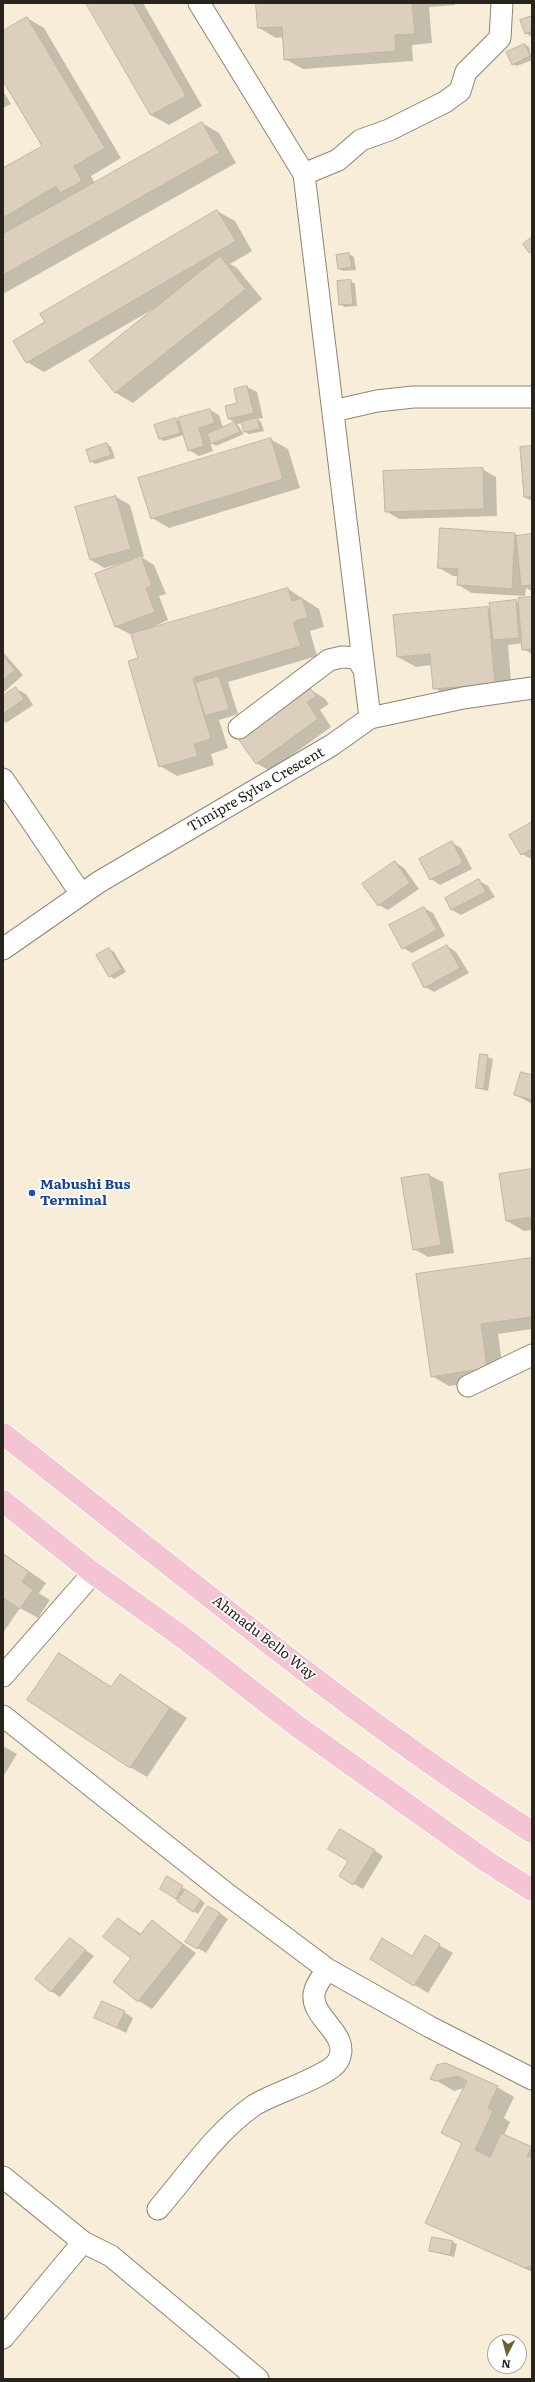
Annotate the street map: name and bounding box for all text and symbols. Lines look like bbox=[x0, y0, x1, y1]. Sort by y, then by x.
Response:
street label: Timipre Sylva Crescent bbox=[185, 744, 327, 836]
place label: Mabushi Bus Terminal bbox=[40, 1177, 130, 1210]
marker: Mabushi Bus Terminal bbox=[27, 1188, 37, 1198]
street label: Ahmadu Bello Way bbox=[209, 1592, 319, 1684]
north arrow bbox=[487, 2334, 527, 2374]
text: N bbox=[500, 2357, 511, 2373]

